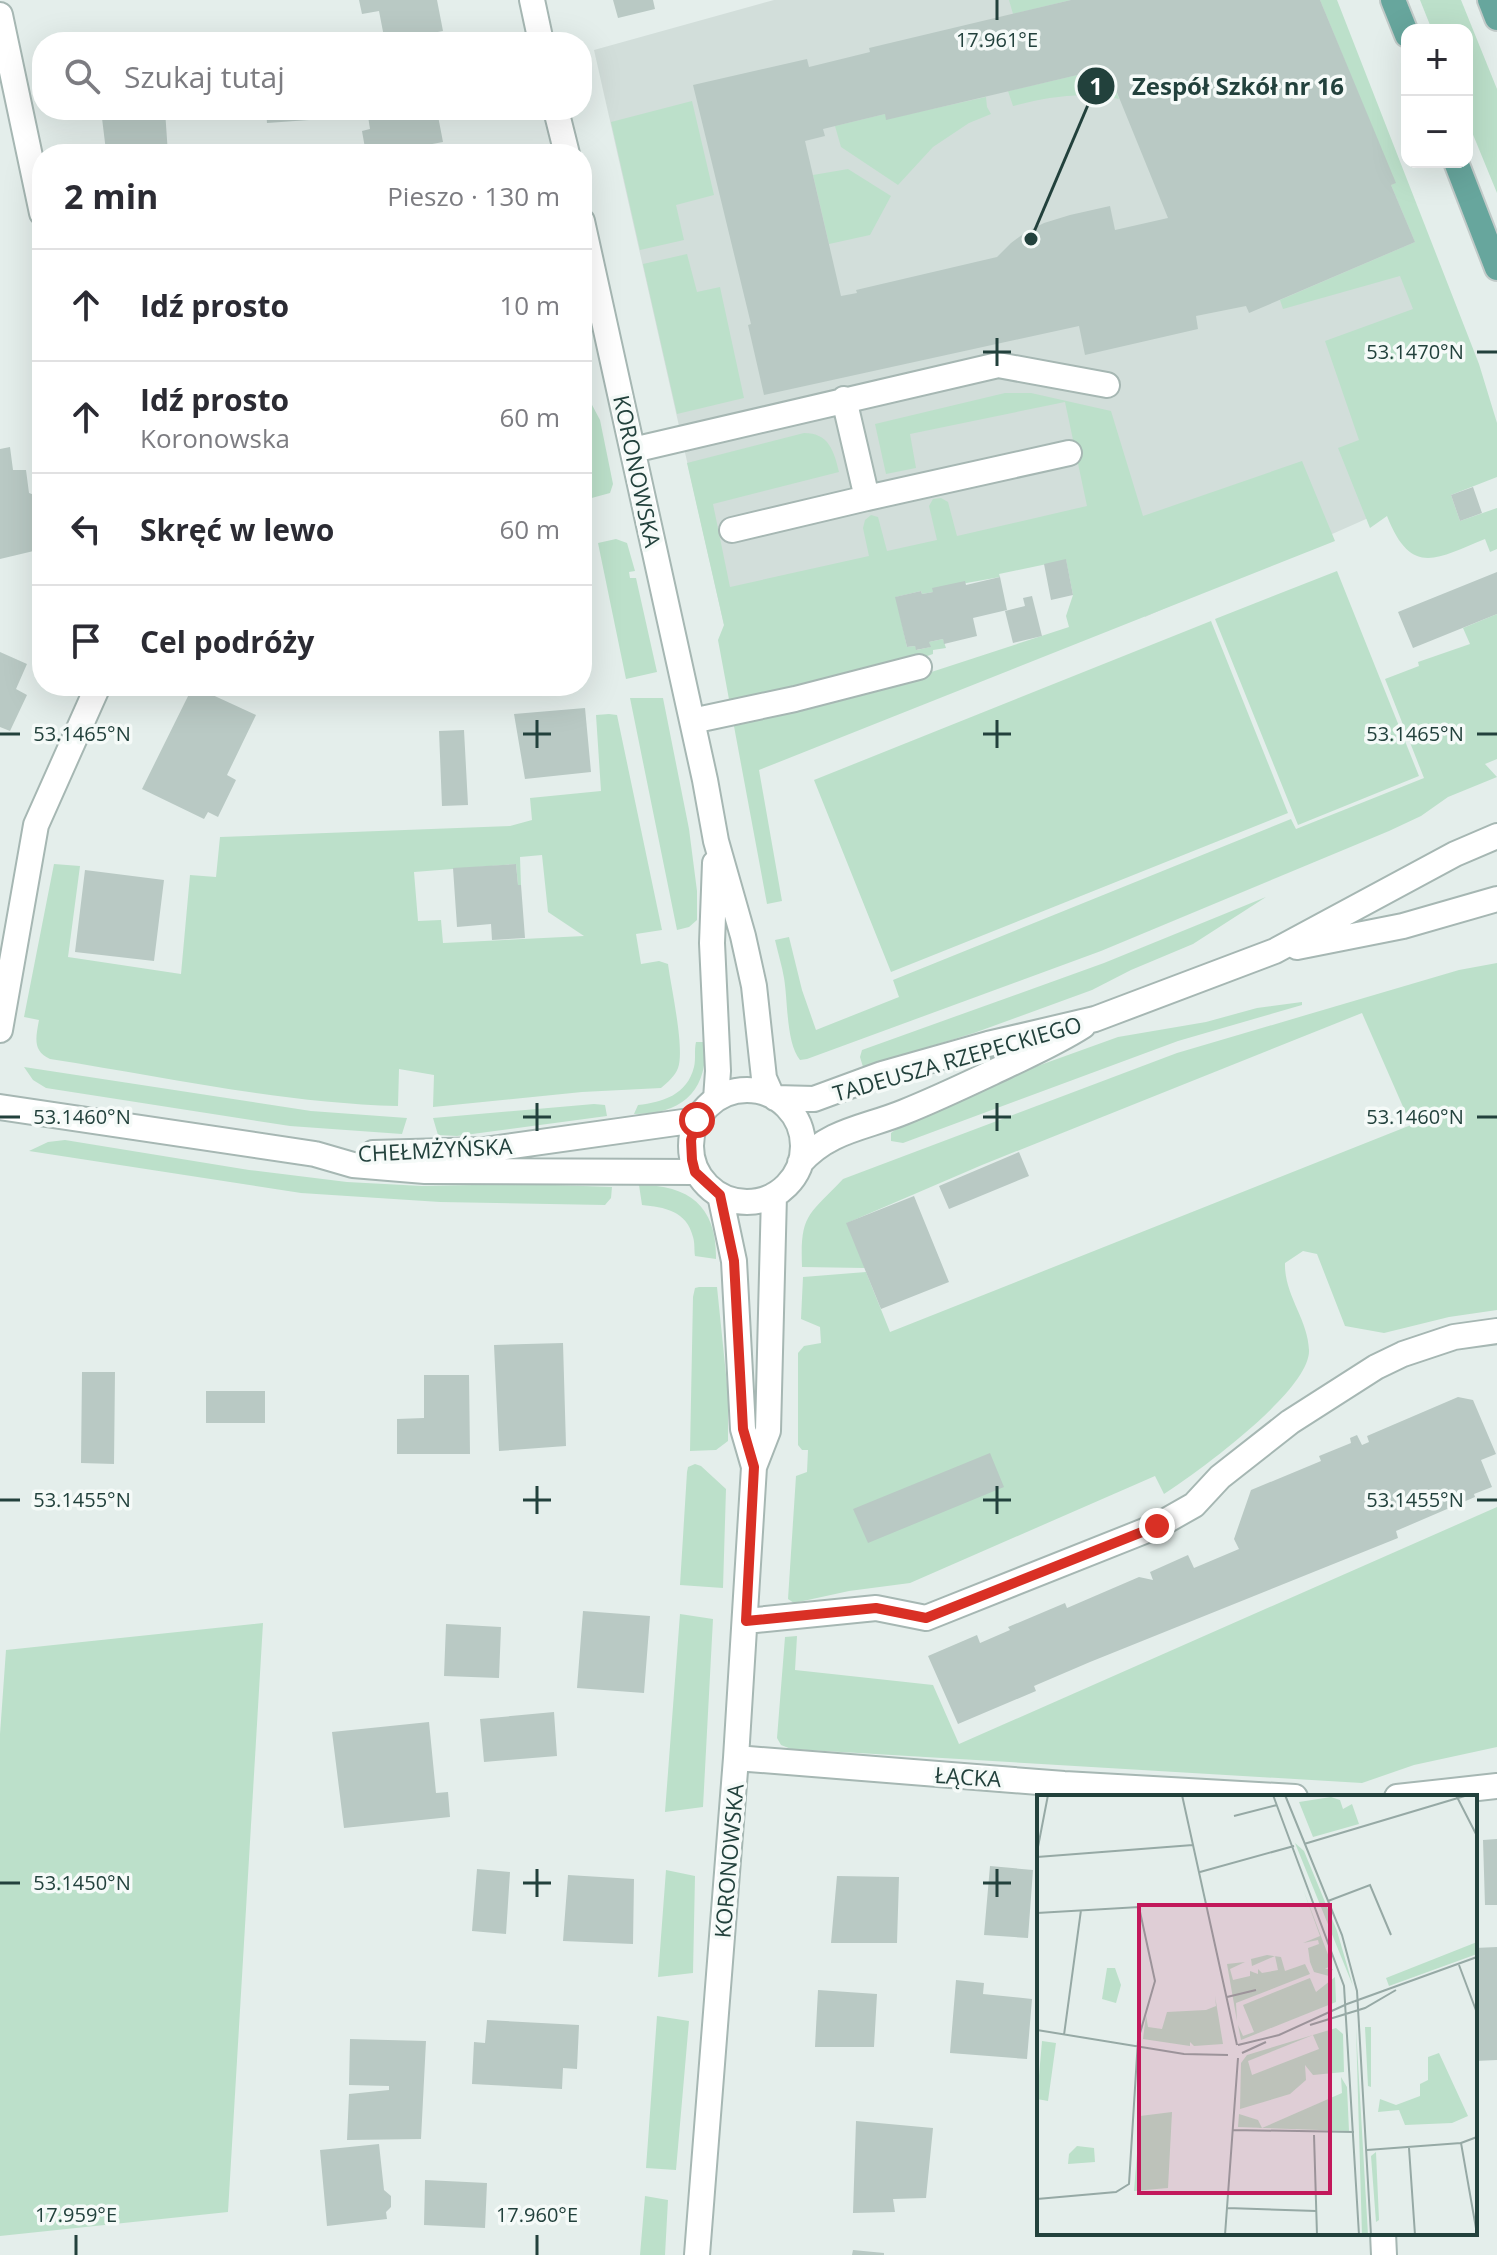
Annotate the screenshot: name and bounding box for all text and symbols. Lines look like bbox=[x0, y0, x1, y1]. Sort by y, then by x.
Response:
map controls bbox=[1401, 24, 1473, 168]
button: + bbox=[1401, 24, 1473, 96]
text: 17.961°E bbox=[956, 26, 1038, 53]
search box bbox=[32, 32, 592, 120]
icon: search bbox=[60, 54, 104, 98]
text: Szukaj tutaj bbox=[124, 56, 285, 97]
callout: Zespół Szkół nr 16 bbox=[1076, 62, 1360, 110]
text: 1 bbox=[1089, 69, 1103, 102]
text: Zespół Szkół nr 16 bbox=[1132, 69, 1344, 102]
button: − bbox=[1401, 96, 1473, 168]
text: 2 min bbox=[64, 173, 158, 219]
text: Pieszo · 130 m bbox=[387, 178, 560, 214]
icon: ahead bbox=[64, 283, 108, 327]
text: Idź prosto bbox=[140, 285, 289, 326]
text: 10 m bbox=[499, 287, 560, 323]
text: 53.1470°N bbox=[1366, 338, 1464, 365]
text: Idź prosto bbox=[140, 379, 289, 420]
street label: KORONOWSKA bbox=[607, 392, 669, 550]
icon: ahead bbox=[64, 395, 108, 439]
text: 60 m bbox=[499, 399, 560, 435]
text: Koronowska bbox=[140, 420, 290, 456]
icon: left bbox=[64, 507, 108, 551]
text: Skręć w lewo bbox=[140, 509, 334, 550]
text: 60 m bbox=[499, 511, 560, 547]
icon: arrive bbox=[64, 619, 108, 663]
text: Cel podróży bbox=[140, 621, 314, 662]
text: 53.1465°N bbox=[33, 720, 131, 747]
text: 53.1465°N bbox=[1366, 720, 1464, 747]
street label: TADEUSZA RZEPECKIEGO bbox=[829, 1008, 1085, 1108]
route start bbox=[679, 1102, 715, 1138]
text: 53.1460°N bbox=[33, 1103, 131, 1130]
text: 53.1460°N bbox=[1366, 1103, 1464, 1130]
street label: CHEŁMŻYŃSKA bbox=[357, 1130, 513, 1168]
text: 53.1455°N bbox=[33, 1486, 131, 1513]
text: 53.1455°N bbox=[1366, 1486, 1464, 1513]
route end bbox=[1139, 1508, 1175, 1544]
street label: ŁĄCKA bbox=[934, 1759, 1002, 1793]
street label: KORONOWSKA bbox=[706, 1783, 750, 1939]
inset map bbox=[1037, 1795, 1477, 2235]
text: 53.1450°N bbox=[33, 1869, 131, 1896]
text: 17.959°E bbox=[35, 2201, 117, 2228]
text: 17.960°E bbox=[496, 2201, 578, 2228]

